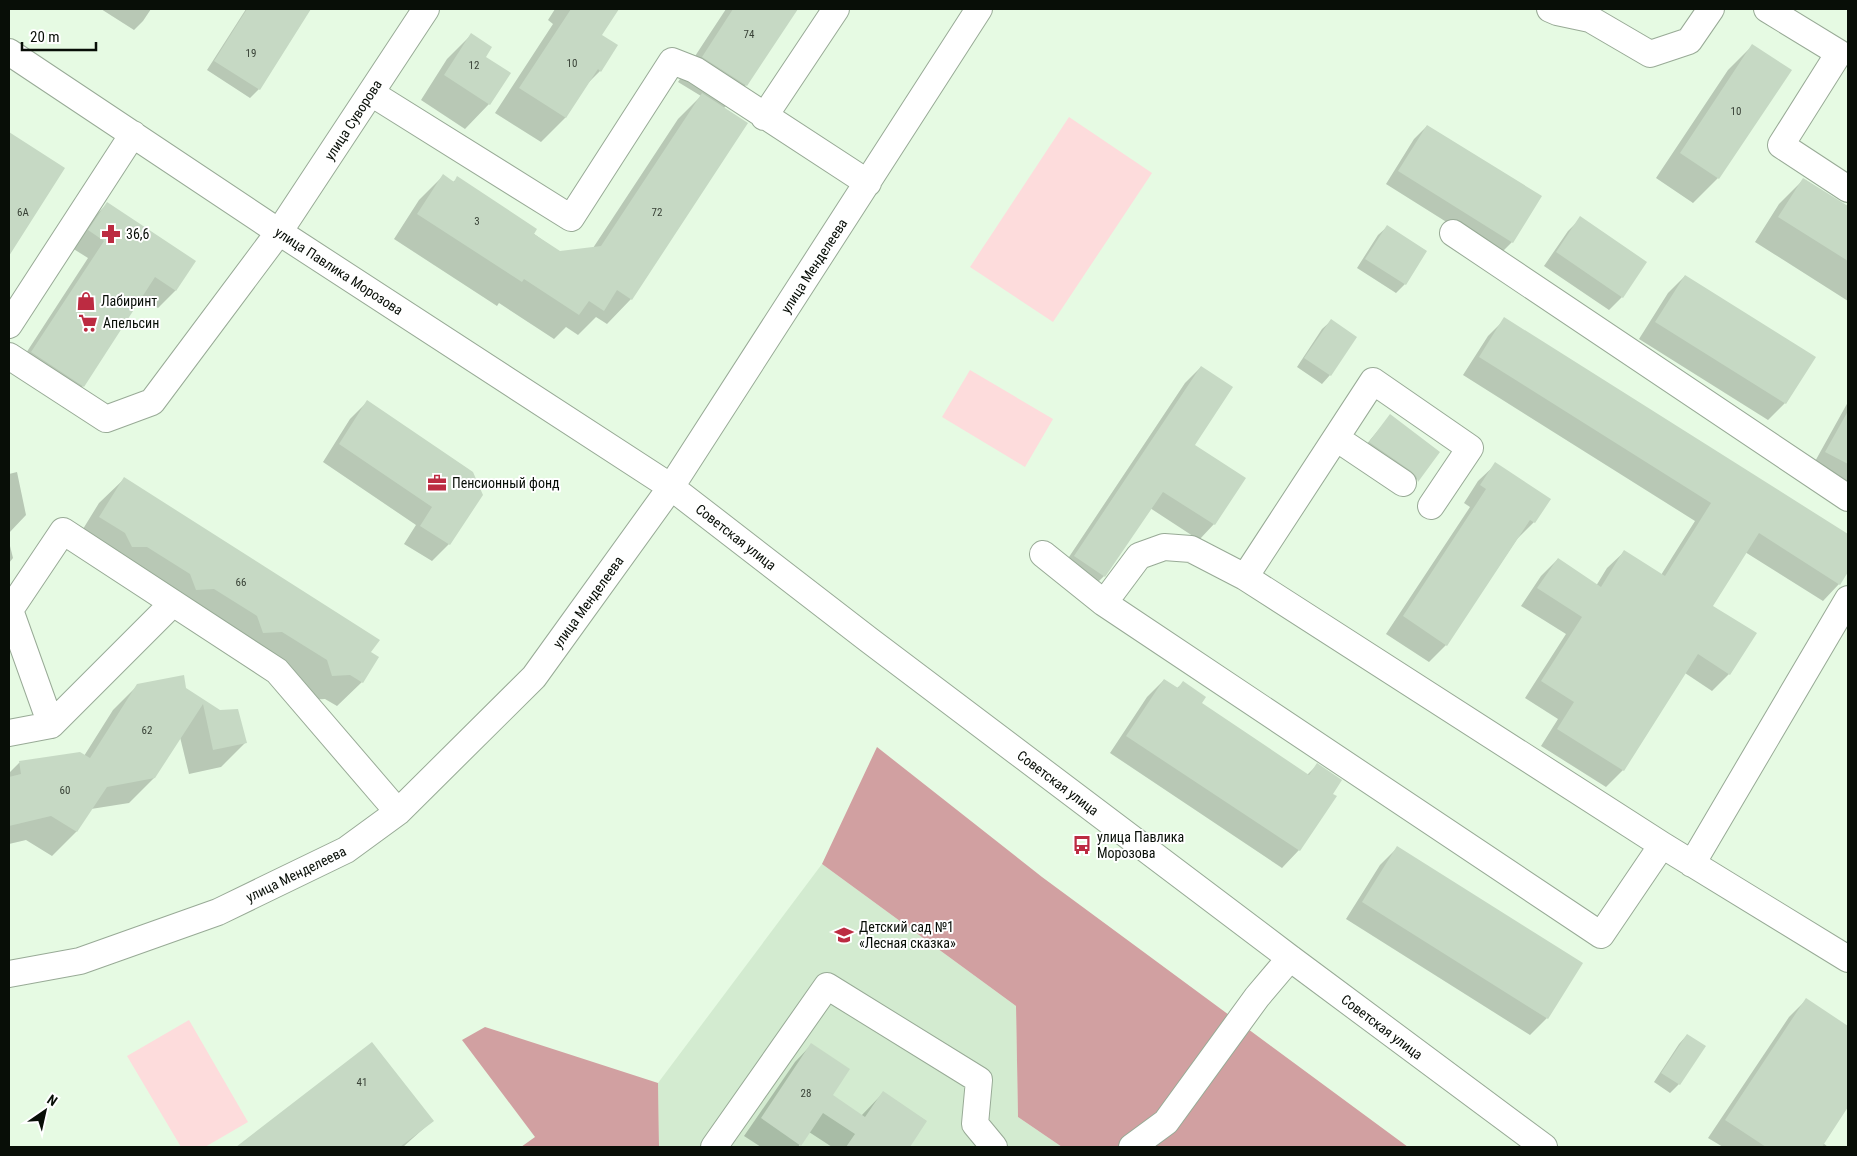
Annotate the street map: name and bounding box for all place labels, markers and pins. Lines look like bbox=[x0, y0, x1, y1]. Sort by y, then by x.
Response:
pharmacy icon: 36,6 bbox=[100, 223, 122, 245]
place label: 36,6 bbox=[126, 226, 150, 242]
shop icon: Лабиринт bbox=[75, 290, 97, 312]
place label: Лабиринт bbox=[101, 293, 157, 309]
supermarket icon: Апельсин bbox=[77, 312, 99, 334]
place label: Апельсин bbox=[103, 315, 159, 331]
office icon: Пенсионный фонд bbox=[426, 472, 448, 494]
place label: Пенсионный фонд bbox=[452, 475, 560, 491]
place label: улица Павлика Морозова bbox=[1097, 829, 1184, 861]
bus stop icon: улица Павлика Морозова bbox=[1071, 834, 1093, 856]
place label: Детский сад №1 «Лесная сказка» bbox=[859, 919, 956, 951]
school or university icon: Детский сад №1 «Лесная сказка» bbox=[833, 924, 855, 946]

